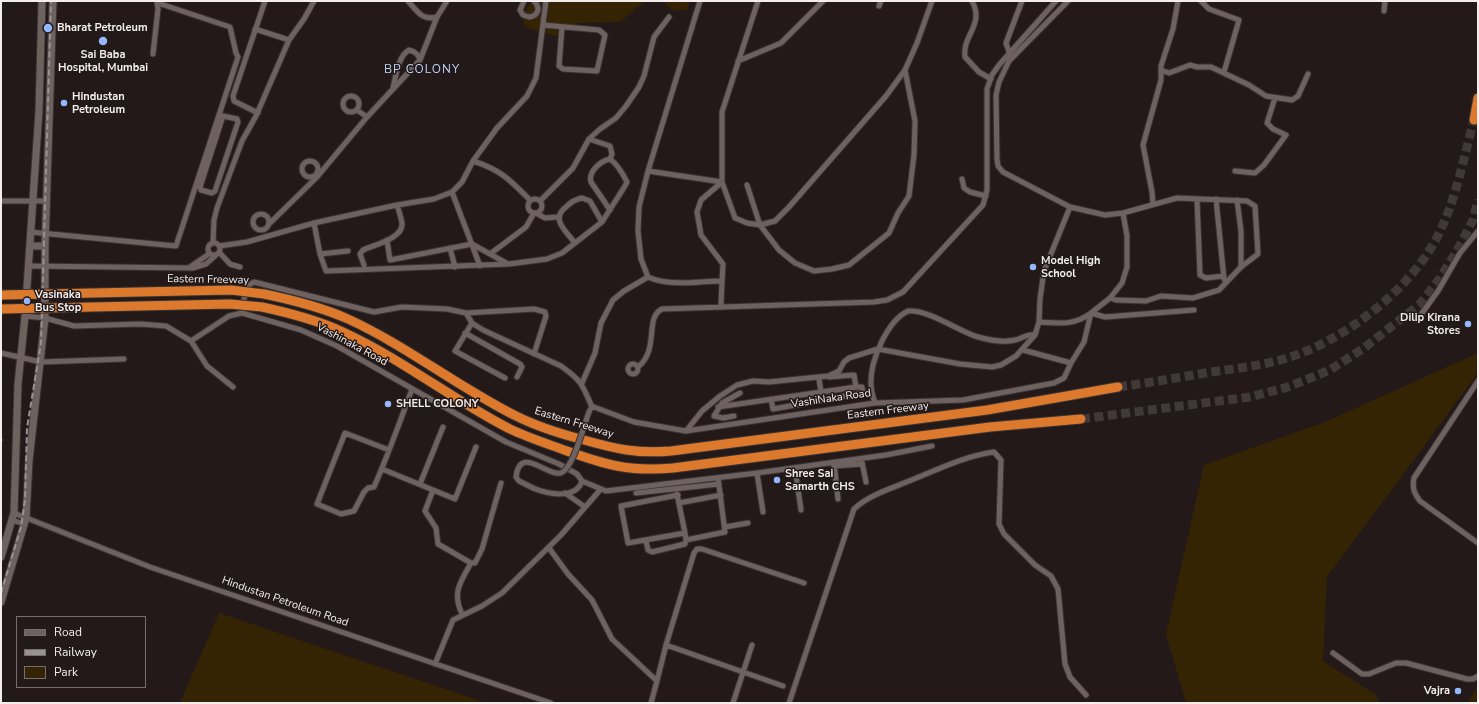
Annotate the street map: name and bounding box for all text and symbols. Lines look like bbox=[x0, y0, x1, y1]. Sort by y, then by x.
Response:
place label: Bharat Petroleum bbox=[57, 21, 148, 35]
marker: Bharat Petroleum bbox=[42, 22, 54, 34]
marker: Sai Baba Hospital, Mumbai bbox=[97, 35, 109, 47]
place label: Sai Baba Hospital, Mumbai bbox=[58, 48, 148, 74]
district label: BP COLONY bbox=[384, 63, 460, 77]
place label: Hindustan Petroleum bbox=[72, 90, 125, 116]
marker: Hindustan Petroleum bbox=[59, 98, 69, 108]
place label: Model High School bbox=[1041, 254, 1100, 280]
marker: Model High School bbox=[1028, 262, 1038, 272]
street label: Eastern Freeway bbox=[167, 273, 249, 287]
place label: Vasinaka Bus Stop bbox=[35, 288, 81, 314]
marker: Vasinaka Bus Stop bbox=[22, 296, 32, 306]
place label: Dilip Kirana Stores bbox=[1400, 311, 1460, 337]
marker: Dilip Kirana Stores bbox=[1463, 319, 1473, 329]
street label: Vashinaka Road bbox=[314, 321, 390, 369]
street label: VashiNaka Road bbox=[790, 387, 872, 411]
place label: SHELL COLONY bbox=[396, 397, 479, 411]
marker: SHELL COLONY bbox=[383, 399, 393, 409]
street label: Eastern Freeway bbox=[846, 399, 930, 423]
street label: Eastern Freeway bbox=[533, 405, 615, 441]
place label: Shree Sai Samarth CHS bbox=[785, 467, 855, 493]
marker: Shree Sai Samarth CHS bbox=[772, 475, 782, 485]
street label: Hindustan Petroleum Road bbox=[220, 574, 350, 630]
legend bbox=[16, 616, 146, 688]
text: Road bbox=[54, 624, 82, 640]
text: Railway bbox=[54, 644, 97, 660]
text: Park bbox=[54, 664, 78, 680]
place label: Vajra bbox=[1424, 684, 1450, 698]
marker: Vajra bbox=[1453, 686, 1463, 696]

